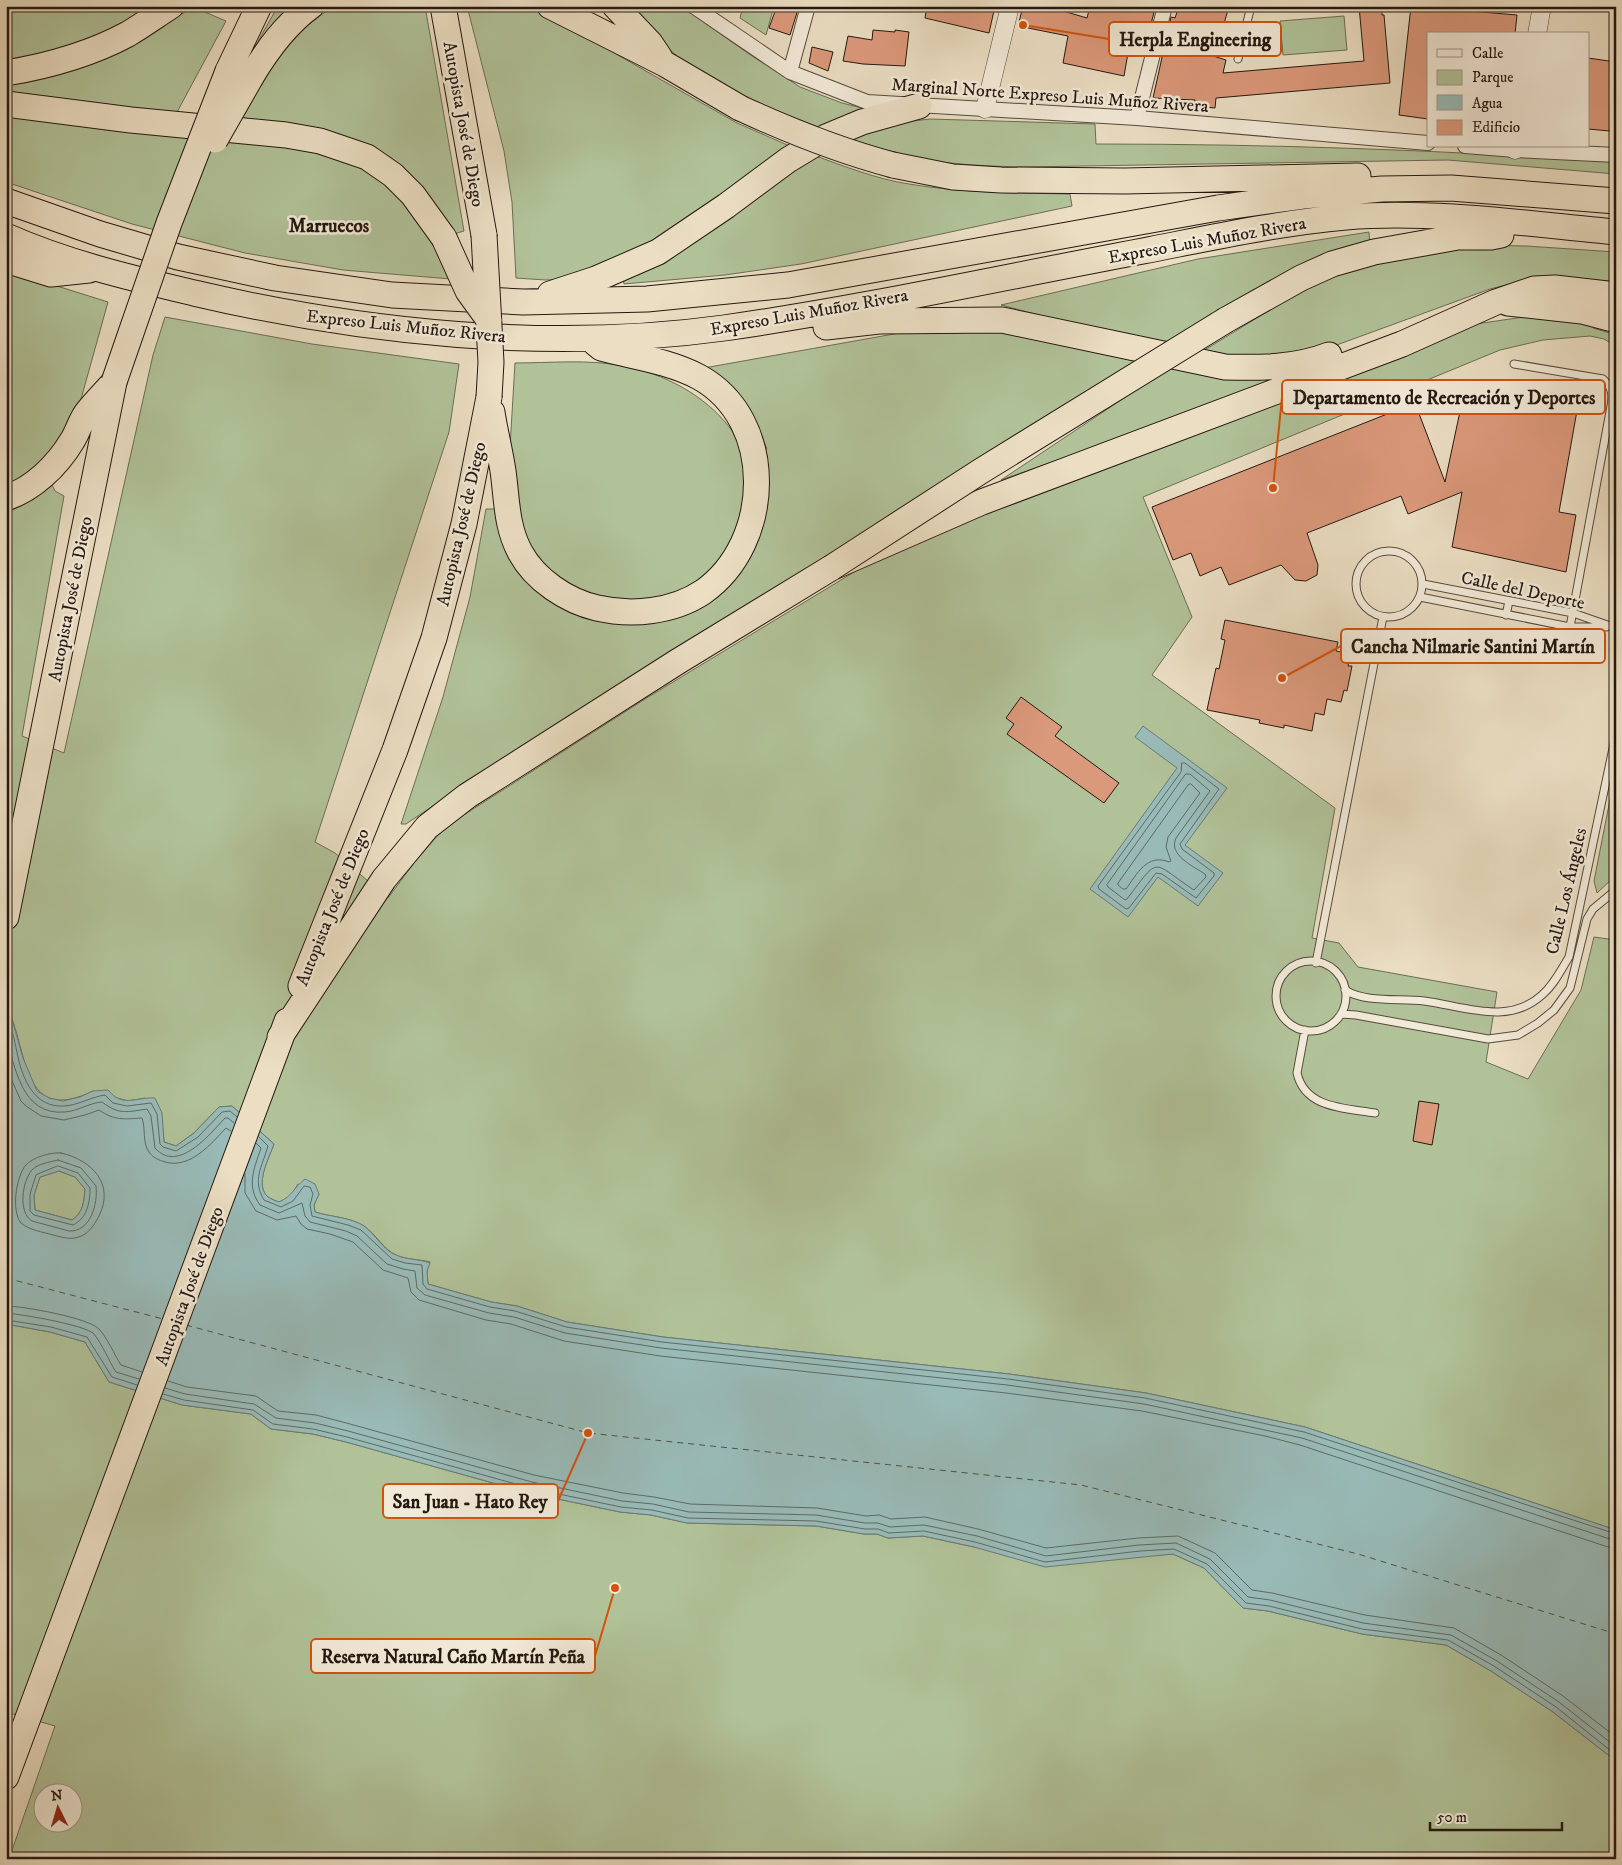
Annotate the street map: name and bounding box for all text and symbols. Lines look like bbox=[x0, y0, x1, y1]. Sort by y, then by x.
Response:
callout: Herpla Engineering bbox=[1109, 22, 1281, 56]
text: Herpla Engineering bbox=[1119, 29, 1272, 52]
legend bbox=[1427, 32, 1590, 148]
street label: Autopista José de Diego bbox=[438, 40, 488, 209]
text: Calle bbox=[1472, 44, 1504, 63]
text: Parque bbox=[1472, 68, 1513, 87]
street label: Marginal Norte Expreso Luis Muñoz Rivera bbox=[891, 74, 1210, 118]
text: Agua bbox=[1472, 94, 1503, 113]
text: Edificio bbox=[1472, 118, 1520, 137]
street label: Expreso Luis Muñoz Rivera bbox=[1107, 213, 1308, 269]
district label: Marruecos bbox=[289, 215, 370, 238]
street label: Expreso Luis Muñoz Rivera bbox=[709, 285, 910, 341]
street label: Expreso Luis Muñoz Rivera bbox=[305, 306, 507, 348]
callout: Departamento de Recreación y Deportes bbox=[1282, 380, 1605, 414]
text: Departamento de Recreación y Deportes bbox=[1293, 387, 1596, 410]
street label: Autopista José de Diego bbox=[432, 440, 492, 608]
street label: Autopista José de Diego bbox=[44, 514, 98, 684]
street label: Calle del Deporte bbox=[1459, 567, 1587, 615]
callout: Cancha Nilmarie Santini Martín bbox=[1341, 629, 1605, 663]
text: Cancha Nilmarie Santini Martín bbox=[1351, 636, 1596, 659]
street label: Autopista José de Diego bbox=[291, 825, 375, 989]
street label: Calle Los Ángeles bbox=[1541, 826, 1592, 957]
street label: Autopista José de Diego bbox=[151, 1203, 229, 1369]
callout: San Juan - Hato Rey bbox=[383, 1484, 558, 1518]
text: San Juan - Hato Rey bbox=[392, 1491, 549, 1514]
callout: Reserva Natural Caño Martín Peña bbox=[311, 1639, 595, 1673]
text: Reserva Natural Caño Martín Peña bbox=[321, 1646, 586, 1669]
north arrow bbox=[32, 1782, 82, 1832]
text: N bbox=[50, 1787, 64, 1806]
scale bar bbox=[1430, 1800, 1562, 1832]
text: 50 m bbox=[1437, 1808, 1467, 1827]

